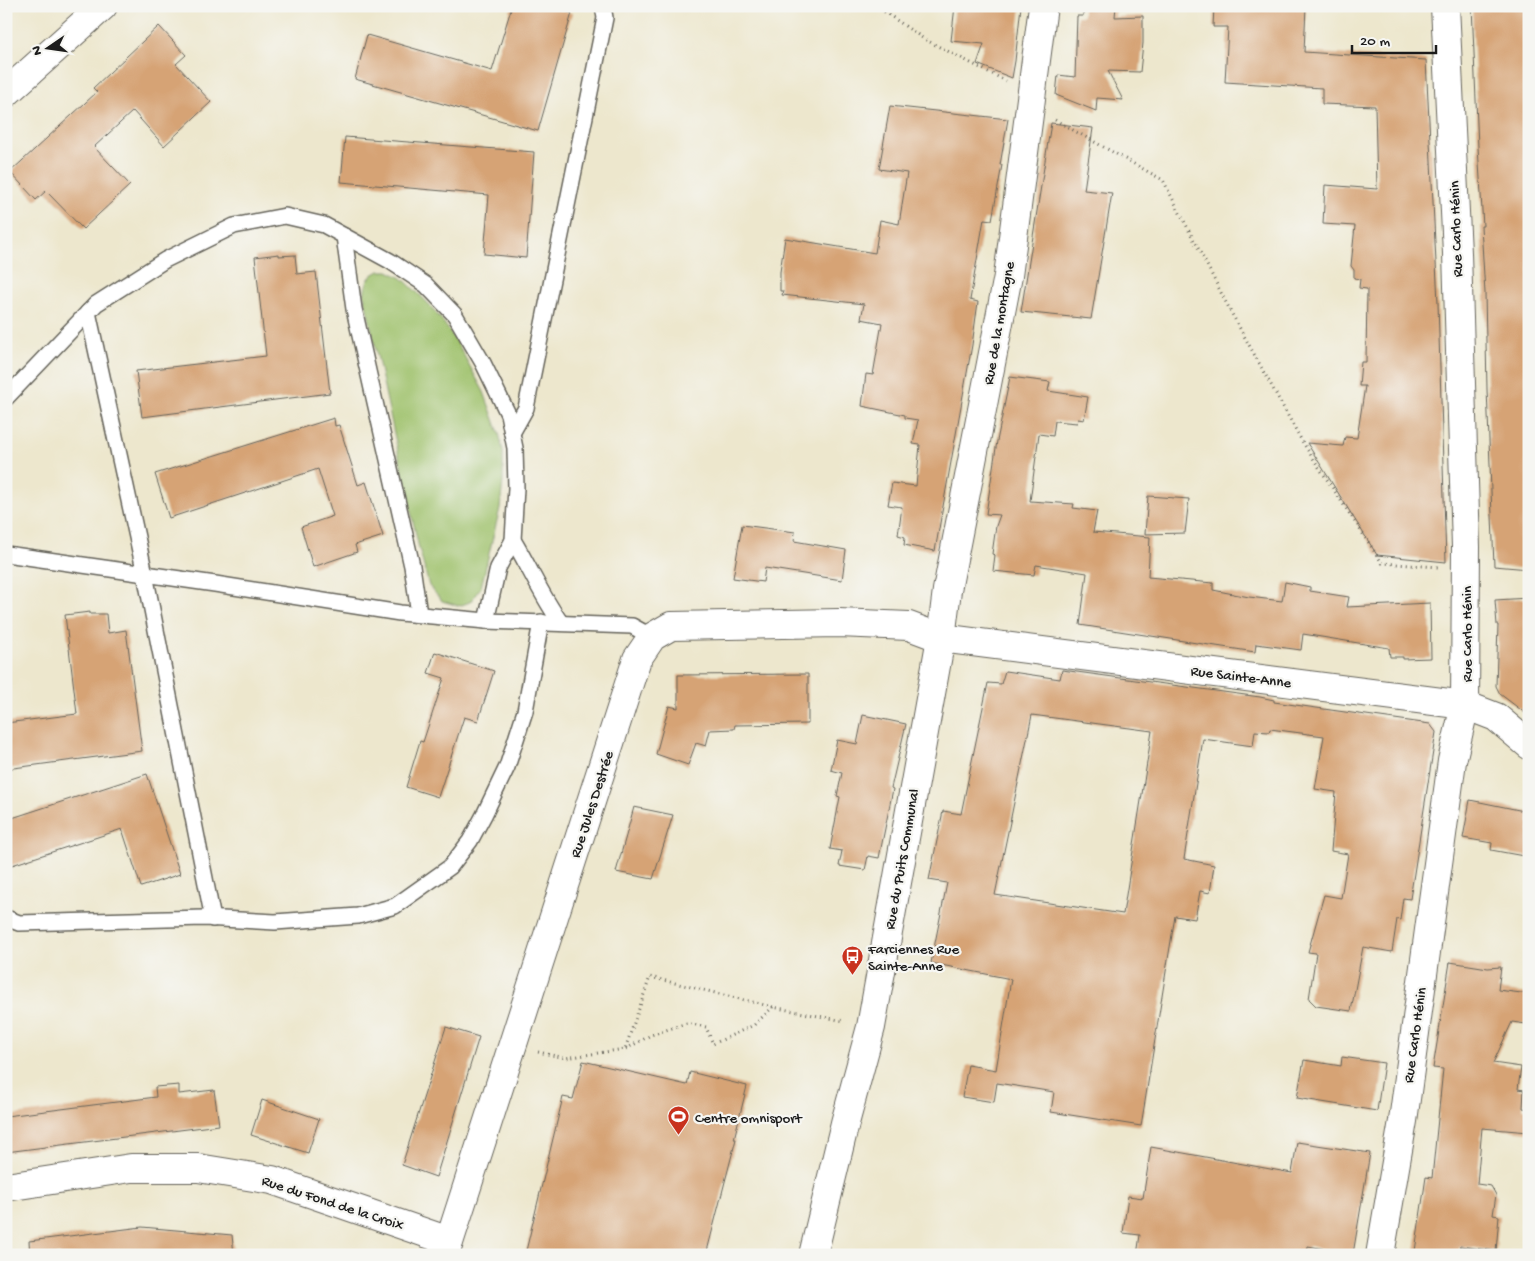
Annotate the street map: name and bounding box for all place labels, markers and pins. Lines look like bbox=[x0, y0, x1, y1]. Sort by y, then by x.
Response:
place label: Farciennes Rue Sainte-Anne bbox=[867, 941, 959, 976]
bus stop icon: Farciennes Rue Sainte-Anne bbox=[840, 945, 864, 976]
sports icon: Centre omnisport bbox=[667, 1105, 691, 1136]
place label: Centre omnisport bbox=[695, 1110, 804, 1128]

